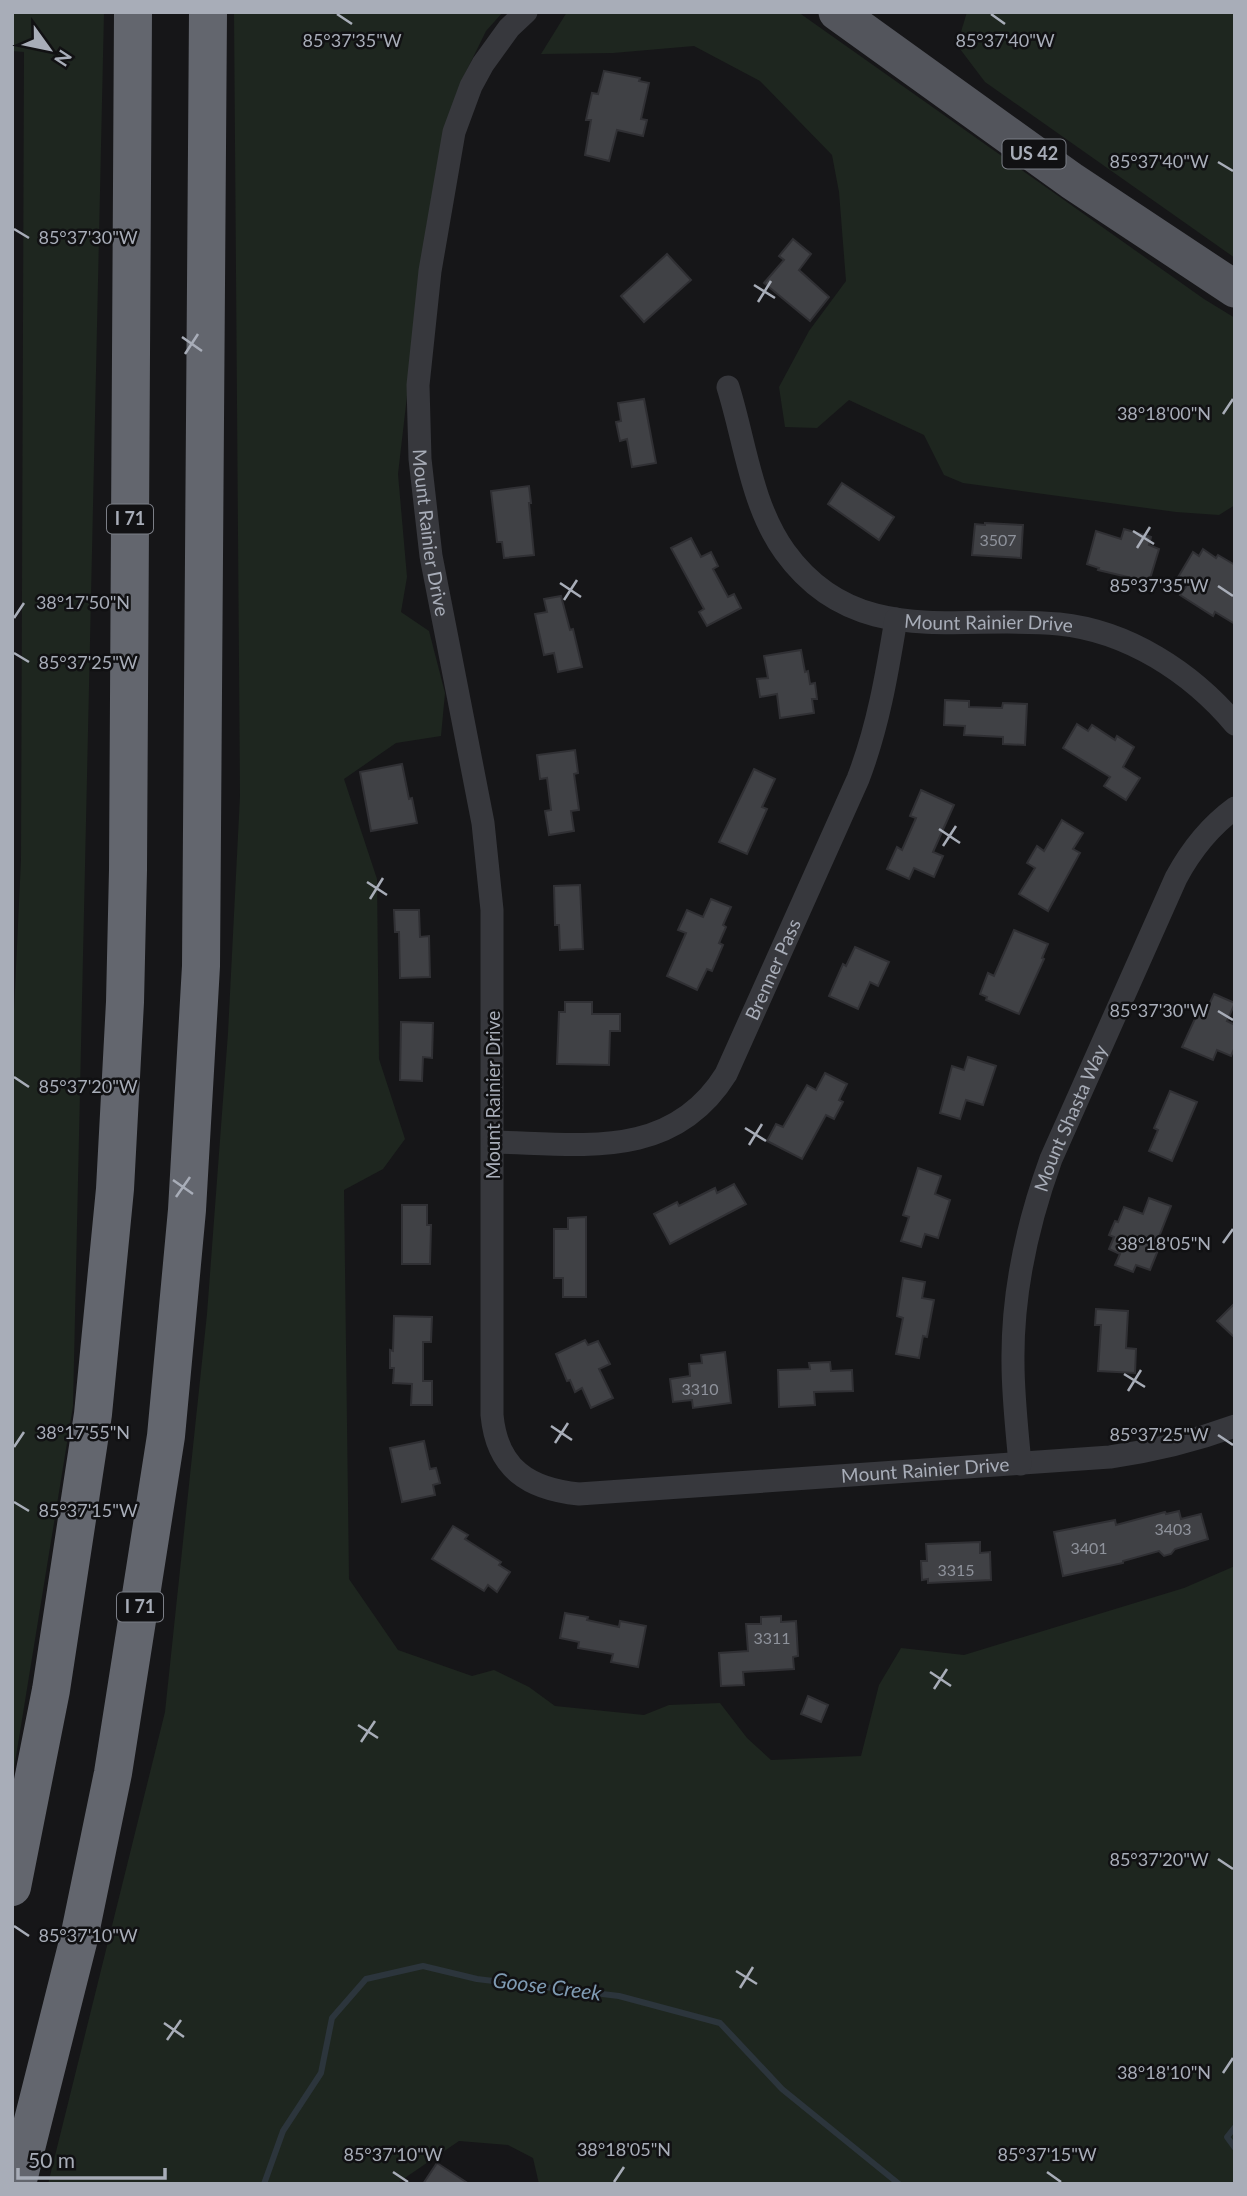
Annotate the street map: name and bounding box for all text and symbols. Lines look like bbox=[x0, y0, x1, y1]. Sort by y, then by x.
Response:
north arrow bbox=[14, 14, 84, 84]
text: 85°37'35"W bbox=[302, 29, 402, 51]
text: 85°37'40"W bbox=[955, 29, 1055, 51]
text: N bbox=[50, 46, 77, 71]
road number: US 42 bbox=[1002, 140, 1066, 168]
text: 85°37'40"W bbox=[1109, 150, 1209, 172]
text: 85°37'30"W bbox=[38, 226, 138, 248]
text: 38°18'00"N bbox=[1117, 402, 1211, 424]
street label: Mount Rainier Drive bbox=[409, 449, 454, 618]
road number: I 71 bbox=[107, 504, 153, 534]
house number: 3507 bbox=[979, 530, 1017, 549]
text: 85°37'35"W bbox=[1109, 574, 1209, 596]
text: 38°17'50"N bbox=[36, 591, 130, 613]
street label: Mount Rainier Drive bbox=[904, 609, 1075, 637]
text: 85°37'25"W bbox=[38, 651, 138, 673]
street label: Brenner Pass bbox=[740, 915, 805, 1023]
text: 85°37'30"W bbox=[1109, 999, 1209, 1021]
street label: Mount Rainier Drive bbox=[481, 1011, 504, 1179]
street label: Mount Shasta Way bbox=[1029, 1041, 1112, 1194]
text: 85°37'20"W bbox=[38, 1075, 138, 1097]
text: 38°18'05"N bbox=[1117, 1232, 1211, 1254]
house number: 3310 bbox=[681, 1379, 719, 1398]
text: 38°17'55"N bbox=[36, 1421, 130, 1443]
text: 85°37'25"W bbox=[1109, 1423, 1209, 1445]
street label: Mount Rainier Drive bbox=[840, 1452, 1010, 1487]
text: 85°37'15"W bbox=[38, 1499, 138, 1521]
house number: 3403 bbox=[1154, 1519, 1192, 1538]
house number: 3401 bbox=[1070, 1538, 1108, 1557]
house number: 3315 bbox=[937, 1560, 975, 1579]
road number: I 71 bbox=[117, 1592, 163, 1622]
house number: 3311 bbox=[753, 1628, 791, 1647]
text: 85°37'20"W bbox=[1109, 1848, 1209, 1870]
text: 85°37'10"W bbox=[38, 1924, 138, 1946]
water label: Goose Creek bbox=[492, 1966, 604, 2005]
text: 38°18'10"N bbox=[1117, 2061, 1211, 2083]
scale bar bbox=[18, 2136, 164, 2180]
text: 38°18'05"N bbox=[577, 2138, 671, 2160]
text: 85°37'10"W bbox=[343, 2143, 443, 2165]
text: 85°37'15"W bbox=[997, 2143, 1097, 2165]
text: 50 m bbox=[28, 2147, 75, 2172]

